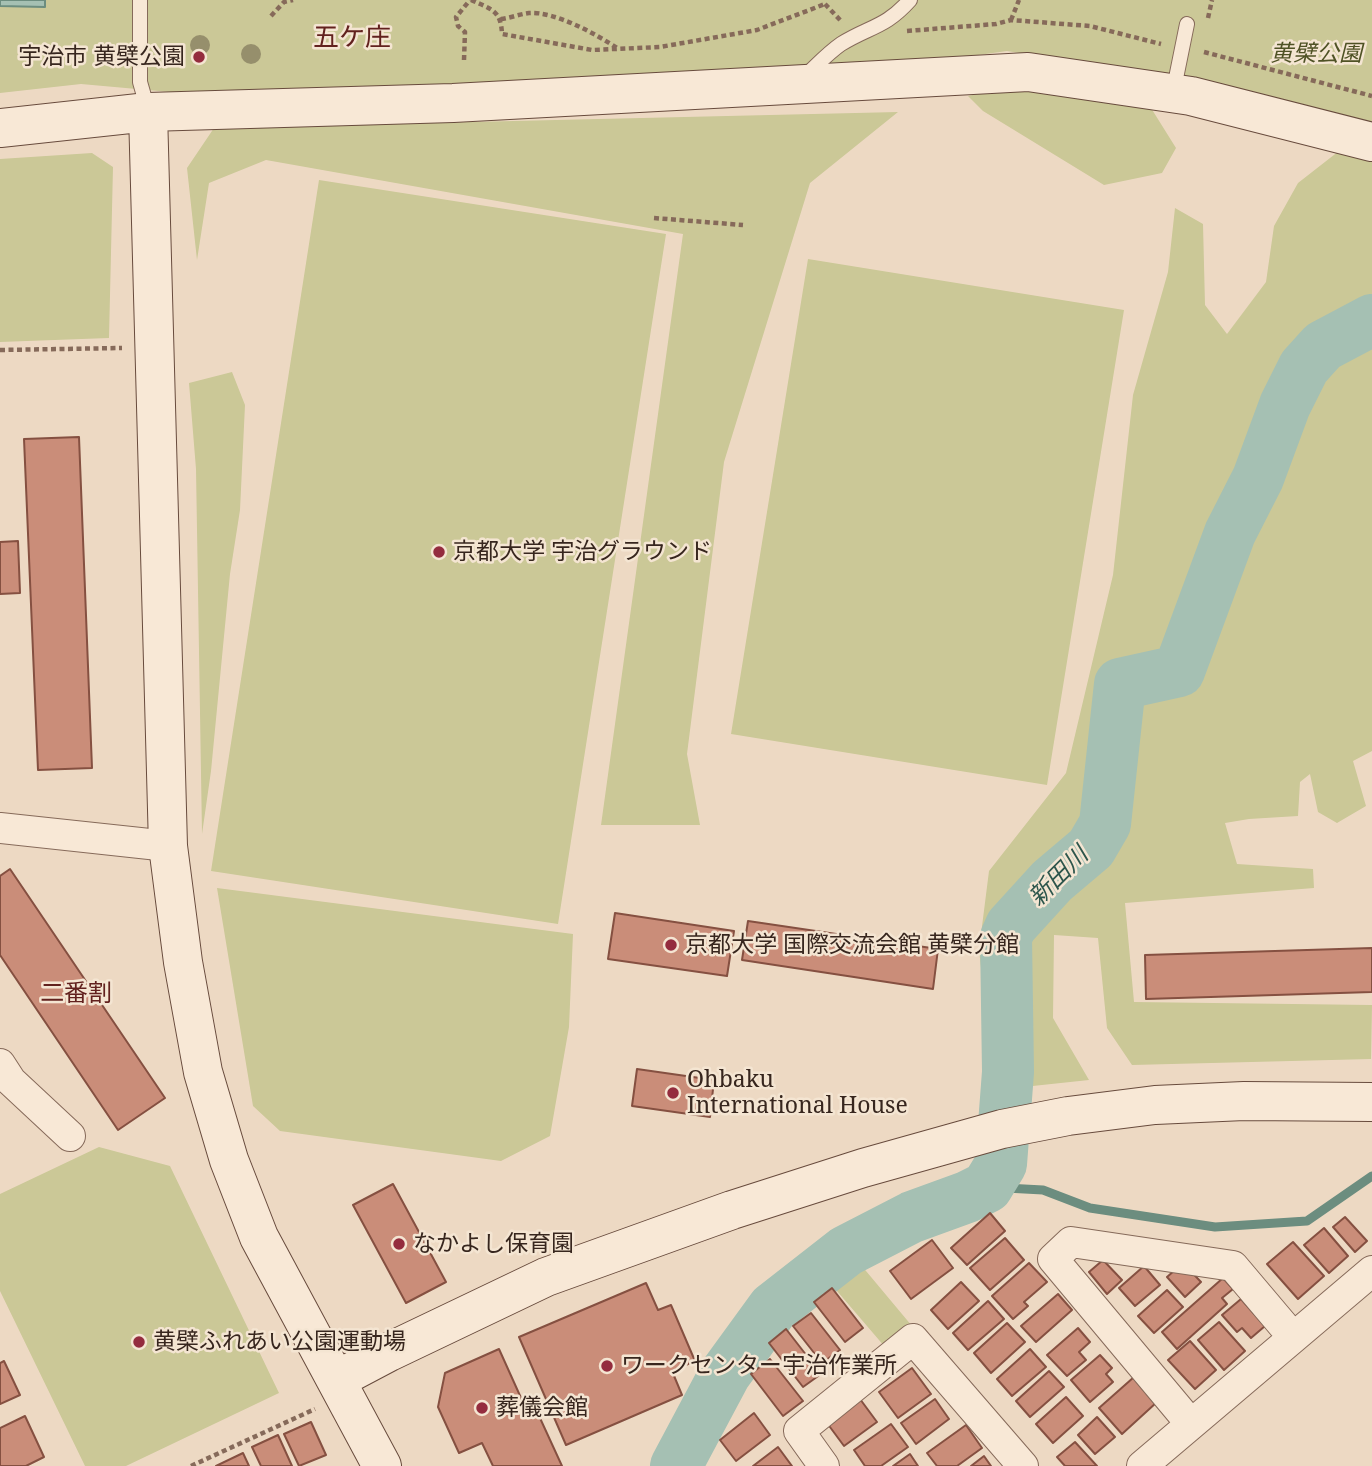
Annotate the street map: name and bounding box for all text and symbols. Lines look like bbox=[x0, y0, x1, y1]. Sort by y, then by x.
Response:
district label: 五ケ庄 bbox=[313, 23, 391, 55]
park label: 黄檗公園 bbox=[1270, 40, 1362, 68]
place label: 宇治市 黄檗公園 bbox=[18, 43, 185, 71]
marker: 宇治市 黄檗公園 bbox=[191, 49, 207, 65]
place label: 京都大学 宇治グラウンド bbox=[453, 538, 712, 566]
marker: 京都大学 宇治グラウンド bbox=[431, 544, 447, 560]
water label: 新田川 bbox=[1023, 841, 1095, 913]
place label: 京都大学 国際交流会館 黄檗分館 bbox=[685, 931, 1019, 959]
marker: 京都大学 国際交流会館 黄檗分館 bbox=[663, 937, 679, 953]
district label: 二番割 bbox=[40, 980, 112, 1008]
place label: Ohbaku International House bbox=[687, 1066, 908, 1120]
marker: Ohbaku International House bbox=[665, 1085, 681, 1101]
place label: なかよし保育園 bbox=[413, 1230, 574, 1258]
marker: なかよし保育園 bbox=[391, 1236, 407, 1252]
place label: 黄檗ふれあい公園運動場 bbox=[153, 1328, 406, 1356]
marker: 黄檗ふれあい公園運動場 bbox=[131, 1334, 147, 1350]
place label: ワークセンター宇治作業所 bbox=[621, 1352, 897, 1380]
marker: ワークセンター宇治作業所 bbox=[599, 1358, 615, 1374]
place label: 葬儀会館 bbox=[496, 1394, 588, 1422]
marker: 葬儀会館 bbox=[474, 1400, 490, 1416]

